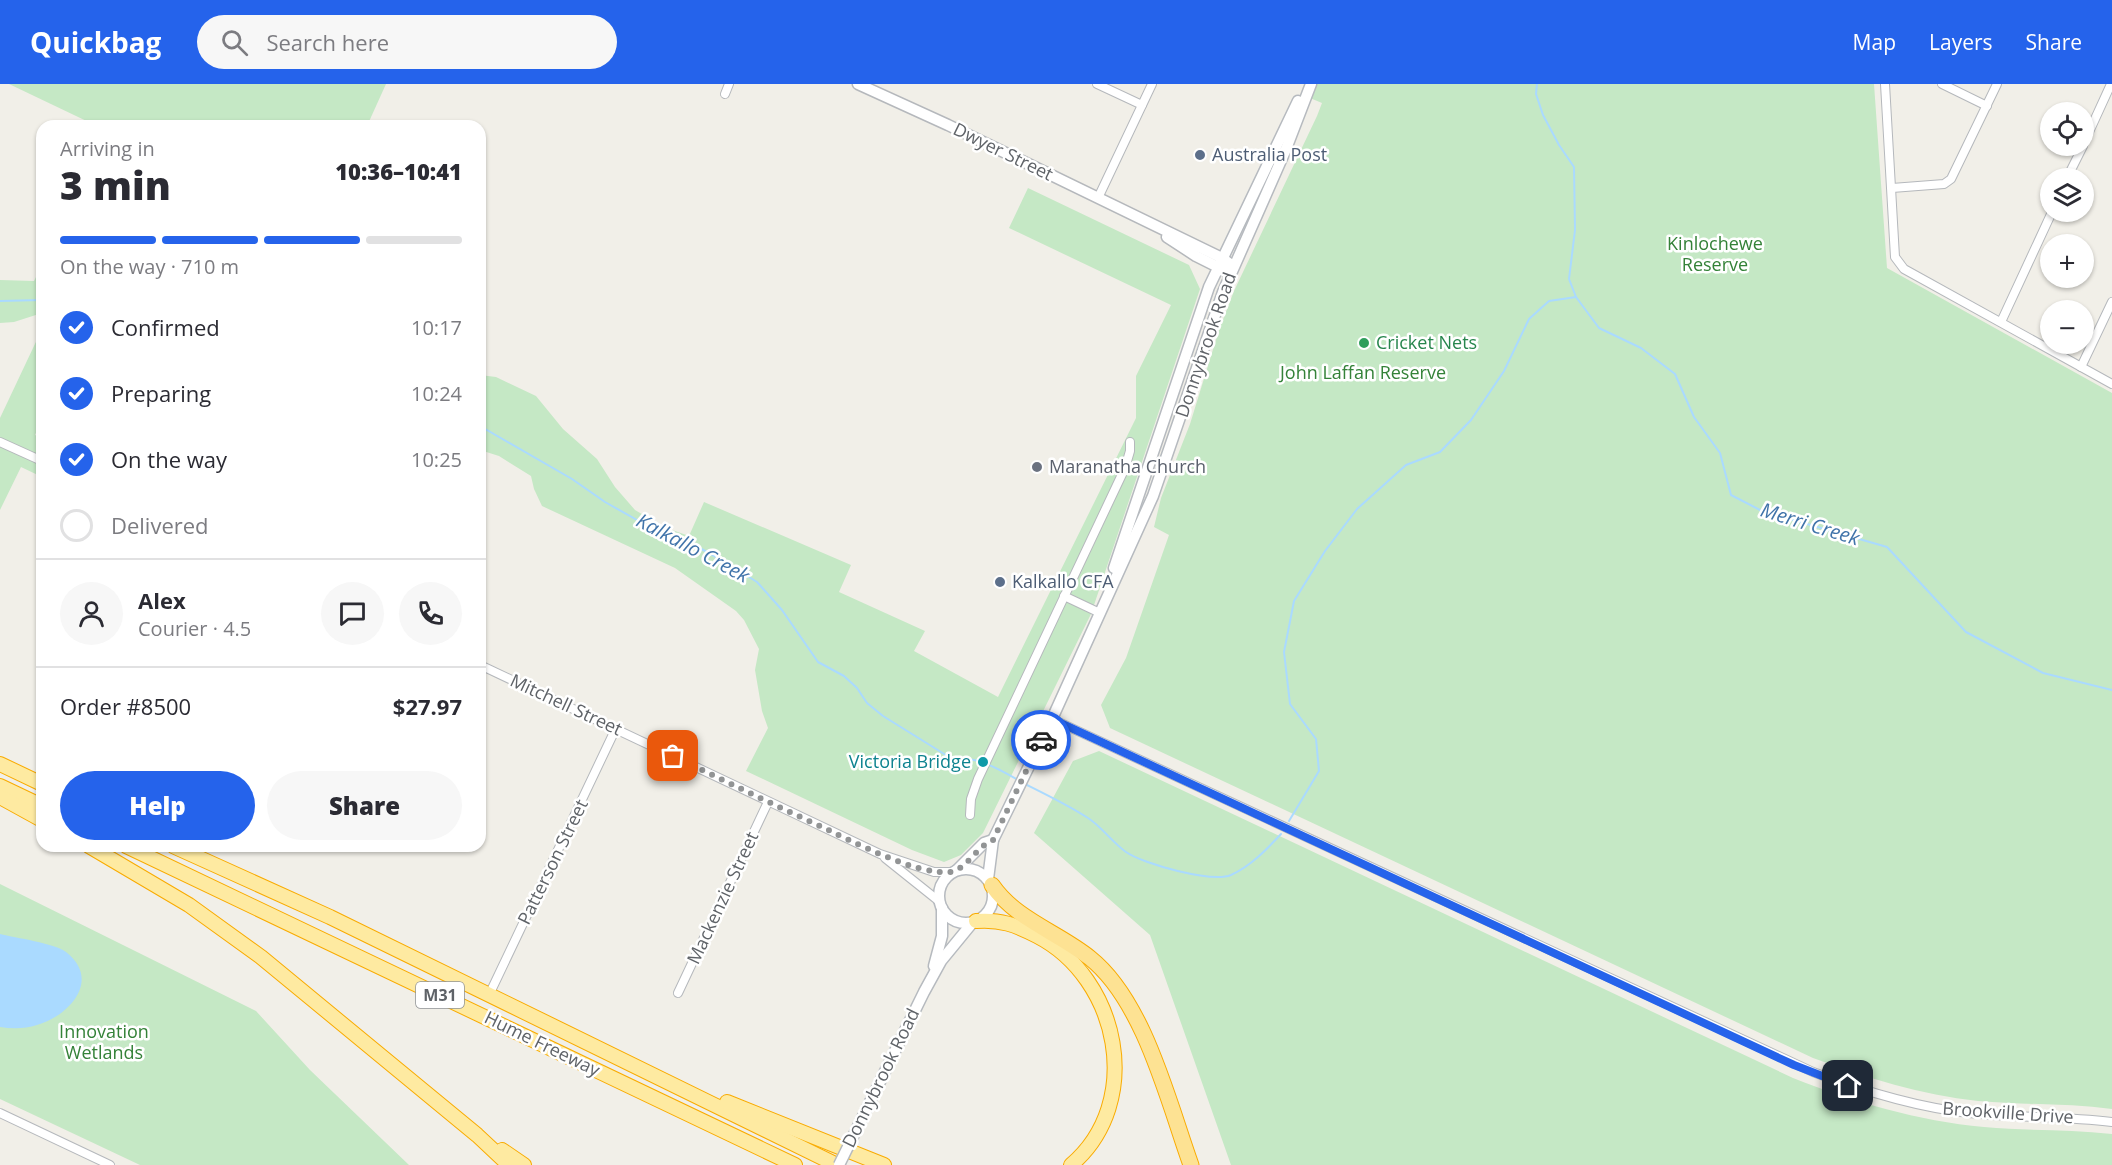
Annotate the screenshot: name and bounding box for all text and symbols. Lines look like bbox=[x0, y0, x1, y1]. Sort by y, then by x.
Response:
search box bbox=[197, 15, 617, 69]
text: Quickbag bbox=[30, 23, 161, 61]
icon: search bbox=[218, 26, 251, 59]
text: Search here bbox=[266, 27, 389, 57]
text: Map bbox=[1853, 28, 1896, 56]
text: Layers bbox=[1929, 28, 1993, 56]
text: Share bbox=[2026, 28, 2082, 56]
map controls bbox=[2040, 102, 2094, 354]
button: locate bbox=[2040, 102, 2094, 156]
street label: Dwyer Street bbox=[949, 117, 1057, 186]
text: Arriving in bbox=[60, 135, 155, 162]
place label: Australia Post bbox=[1212, 142, 1327, 166]
marker: Australia Post bbox=[1193, 148, 1207, 162]
text: 10:36–10:41 bbox=[335, 156, 462, 186]
text: 3 min bbox=[60, 158, 171, 211]
button: layers bbox=[2040, 168, 2094, 222]
park label: Kinlochewe Reserve bbox=[1667, 231, 1763, 276]
button: + bbox=[2040, 234, 2094, 288]
text: On the way · 710 m bbox=[60, 253, 239, 280]
street label: Donnybrook Road bbox=[1169, 269, 1241, 420]
button: − bbox=[2040, 300, 2094, 354]
icon: check bbox=[60, 311, 93, 344]
text: Confirmed bbox=[111, 312, 220, 342]
text: 10:17 bbox=[411, 314, 462, 341]
place label: Cricket Nets bbox=[1376, 330, 1477, 354]
marker: Cricket Nets bbox=[1357, 336, 1371, 350]
park label: John Laffan Reserve bbox=[1278, 360, 1446, 384]
icon: check bbox=[60, 377, 93, 410]
text: Preparing bbox=[111, 378, 211, 408]
text: 10:24 bbox=[411, 380, 462, 407]
icon: check bbox=[60, 443, 93, 476]
text: On the way bbox=[111, 444, 227, 474]
text: 10:25 bbox=[411, 446, 462, 473]
place label: Maranatha Church bbox=[1049, 454, 1206, 478]
marker: Maranatha Church bbox=[1030, 460, 1044, 474]
water label: Merri Creek bbox=[1757, 496, 1864, 552]
water label: Kalkallo Creek bbox=[632, 506, 756, 589]
text: Delivered bbox=[111, 510, 209, 540]
place label: Kalkallo CFA bbox=[1012, 569, 1114, 593]
marker: Kalkallo CFA bbox=[993, 575, 1007, 589]
button: person bbox=[60, 582, 123, 645]
button: chat bbox=[321, 582, 384, 645]
button: phone bbox=[399, 582, 462, 645]
text: Alex bbox=[138, 585, 186, 615]
text: Courier · 4.5 bbox=[138, 615, 251, 642]
street label: Mitchell Street bbox=[507, 668, 626, 741]
text: Order #8500 bbox=[60, 691, 191, 721]
text: $27.97 bbox=[393, 691, 462, 721]
courier bbox=[1011, 710, 1071, 770]
icon: car bbox=[1025, 724, 1058, 757]
pin bbox=[647, 730, 698, 781]
icon: bag bbox=[656, 739, 689, 772]
place label: Victoria Bridge bbox=[849, 749, 971, 773]
marker: Victoria Bridge bbox=[976, 755, 990, 769]
button: Help bbox=[60, 771, 255, 840]
button: Share bbox=[267, 771, 462, 840]
street label: Patterson Street bbox=[511, 795, 593, 928]
street label: Mackenzie Street bbox=[681, 827, 763, 968]
road number: M31 bbox=[416, 982, 464, 1008]
street label: Donnybrook Road bbox=[836, 1004, 924, 1151]
street label: Hume Freeway bbox=[481, 1005, 605, 1082]
park label: Innovation Wetlands bbox=[59, 1019, 149, 1064]
pin bbox=[1822, 1060, 1873, 1111]
icon: home bbox=[1831, 1069, 1864, 1102]
street label: Brookville Drive bbox=[1942, 1095, 2075, 1129]

